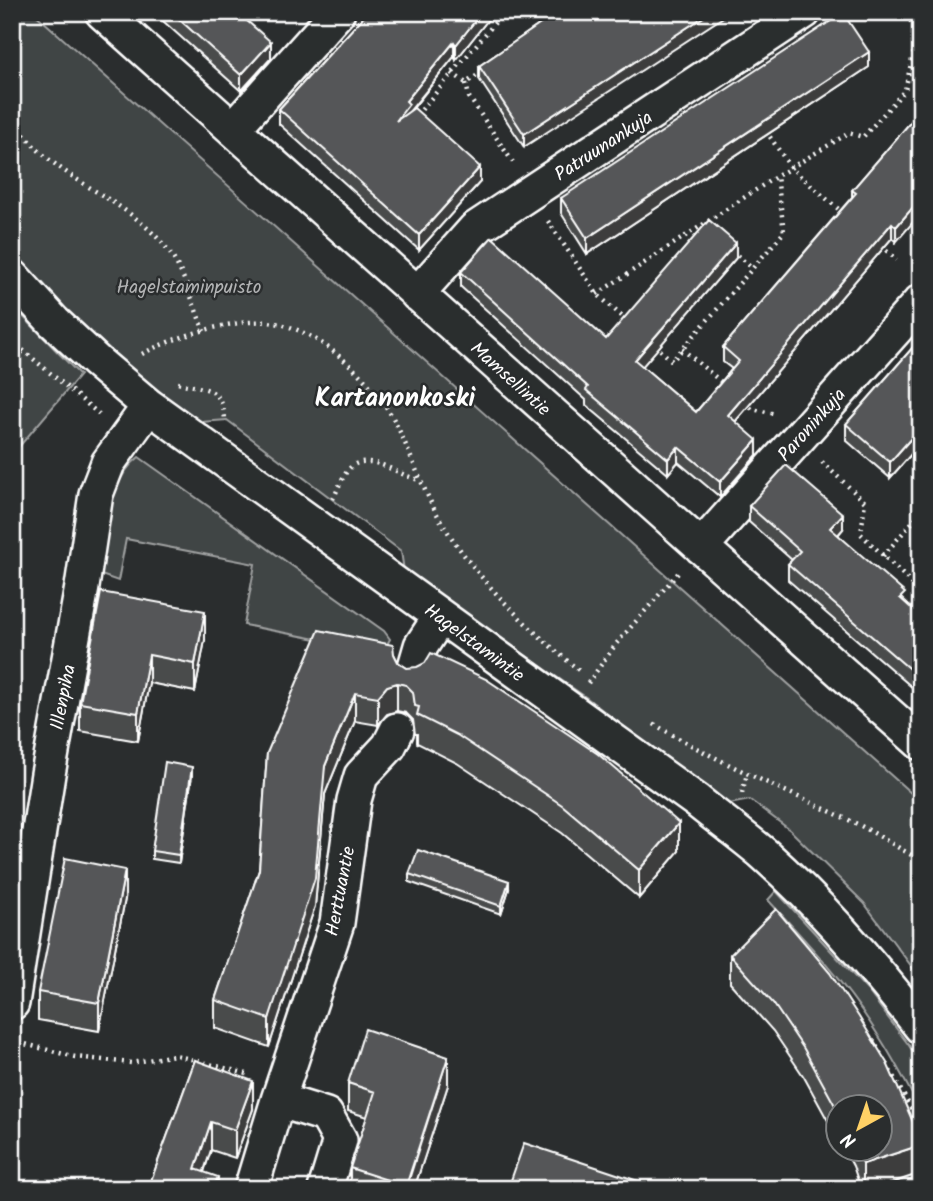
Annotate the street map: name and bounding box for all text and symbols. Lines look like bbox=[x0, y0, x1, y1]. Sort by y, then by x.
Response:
street label: Patruunankuja bbox=[549, 104, 659, 190]
park label: Hagelstaminpuisto bbox=[117, 273, 261, 303]
street label: Mamsellintie bbox=[462, 335, 557, 424]
district label: Kartanonkoski bbox=[315, 378, 476, 420]
street label: Paroninkuja bbox=[771, 382, 854, 469]
street label: Hagelstamintie bbox=[417, 597, 531, 691]
street label: Illenpiha bbox=[43, 662, 85, 733]
street label: Herttuantie bbox=[318, 843, 364, 939]
north arrow bbox=[824, 1092, 894, 1162]
text: N bbox=[835, 1124, 864, 1155]

